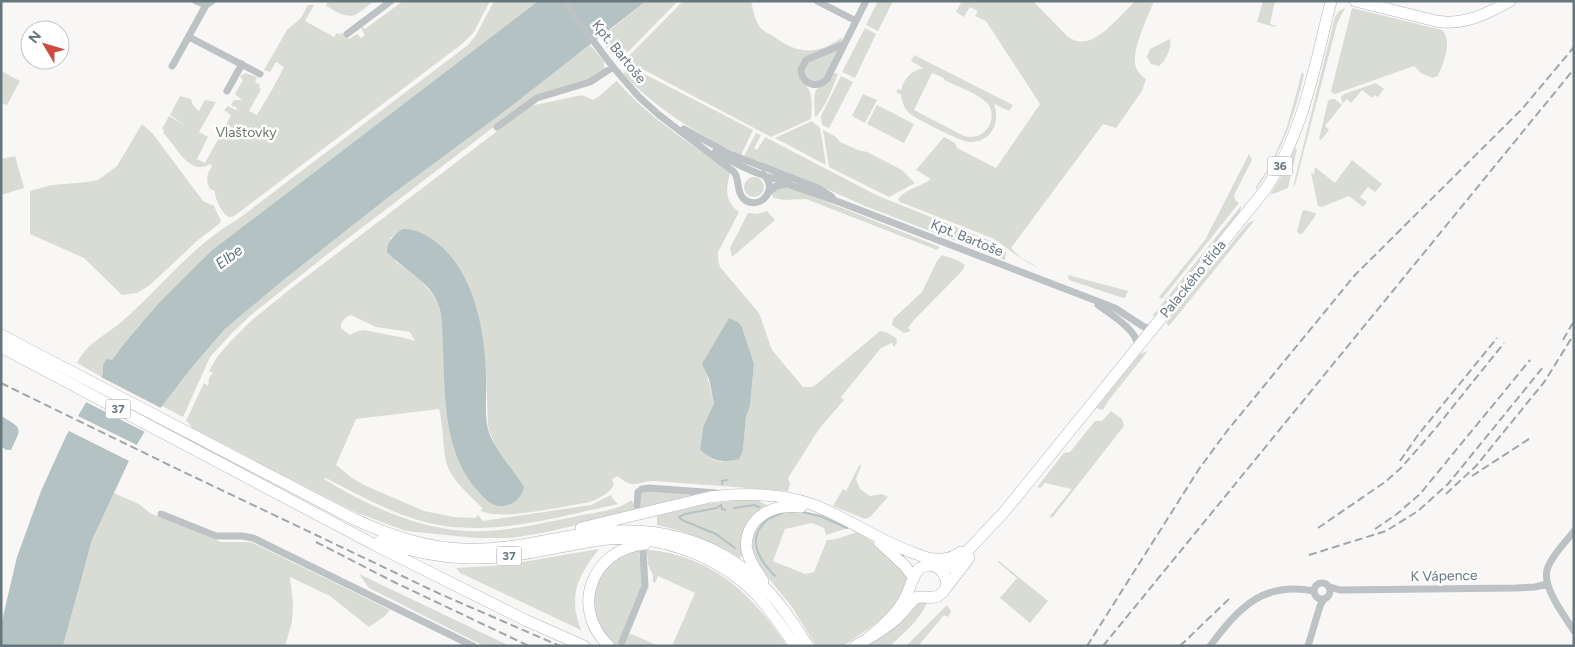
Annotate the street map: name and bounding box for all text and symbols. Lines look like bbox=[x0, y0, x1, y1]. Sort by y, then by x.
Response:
street label: Kpt. Bartoše bbox=[588, 17, 650, 87]
north arrow bbox=[20, 20, 70, 70]
text: N bbox=[25, 28, 45, 47]
park label: Vlaštovky bbox=[215, 124, 277, 141]
road number: 36 bbox=[1268, 157, 1292, 176]
street label: Kpt. Bartoše bbox=[928, 216, 1006, 260]
street label: Palackého třída bbox=[1156, 237, 1230, 321]
water label: Elbe bbox=[212, 241, 246, 273]
road number: 37 bbox=[106, 399, 130, 418]
road number: 37 bbox=[496, 546, 522, 566]
street label: K Vápence bbox=[1410, 567, 1478, 585]

